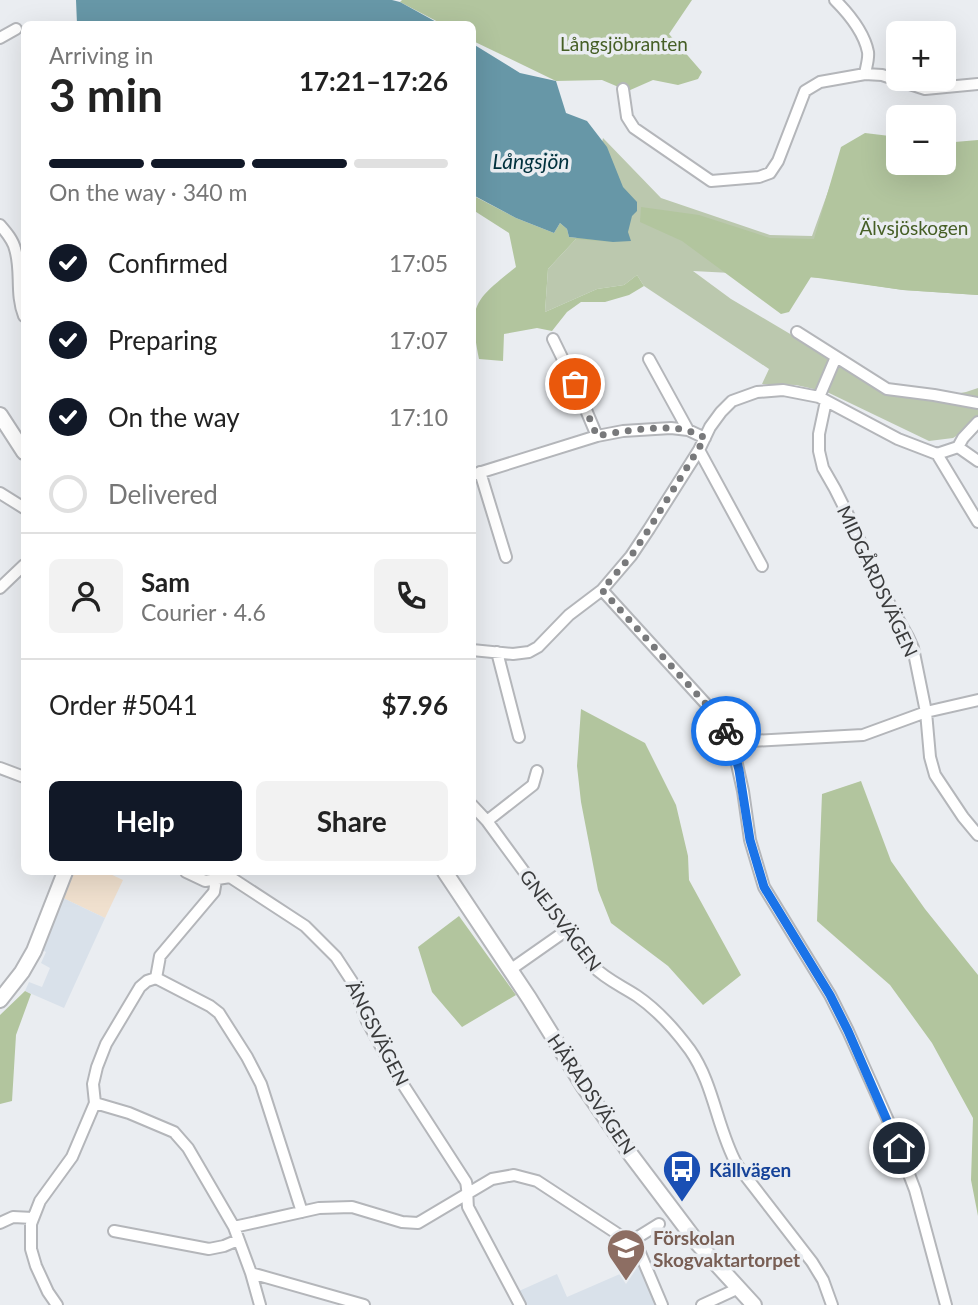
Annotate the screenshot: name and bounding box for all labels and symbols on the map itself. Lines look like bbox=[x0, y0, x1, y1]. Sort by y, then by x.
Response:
park label: Långsjöbranten bbox=[560, 32, 688, 55]
water label: Långsjön bbox=[493, 148, 569, 173]
park label: Älvsjöskogen bbox=[860, 216, 968, 239]
pin bbox=[545, 354, 605, 414]
street label: MIDGÅRDSVÄGEN bbox=[833, 502, 923, 660]
courier bbox=[691, 696, 761, 766]
street label: GNEJSVÄGEN bbox=[515, 865, 607, 975]
street label: ÄNGSVÄGEN bbox=[342, 977, 414, 1089]
street label: HÄRADSVÄGEN bbox=[543, 1029, 641, 1159]
pin bbox=[869, 1118, 929, 1178]
bus stop icon: Källvägen bbox=[661, 1148, 703, 1203]
place label: Källvägen bbox=[709, 1158, 791, 1181]
place label: Förskolan Skogvaktartorpet bbox=[653, 1226, 800, 1271]
school or university icon: Förskolan Skogvaktartorpet bbox=[605, 1227, 647, 1282]

